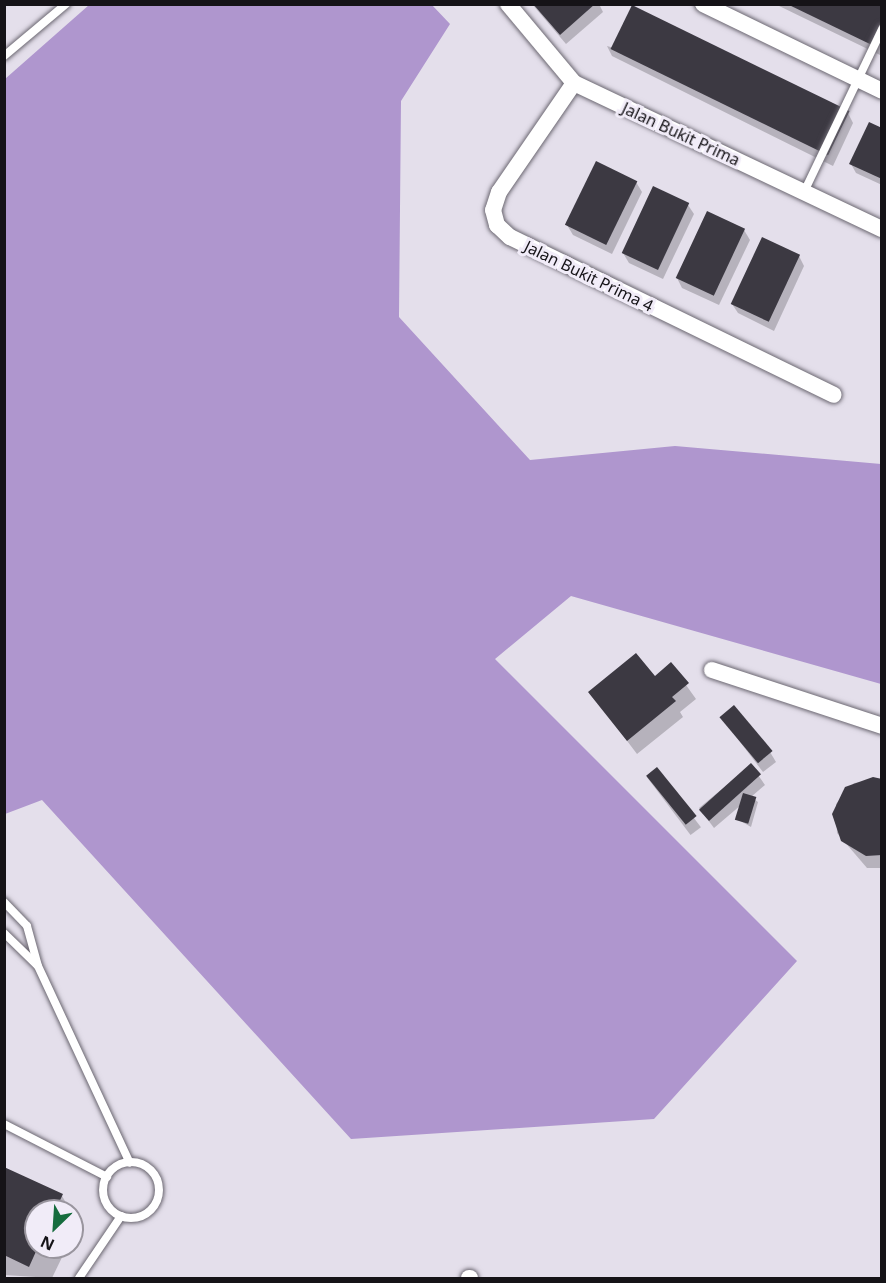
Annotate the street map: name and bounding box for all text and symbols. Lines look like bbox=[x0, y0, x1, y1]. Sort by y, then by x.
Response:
street label: Jalan Bukit Prima bbox=[619, 98, 743, 170]
street label: Jalan Bukit Prima 4 bbox=[521, 236, 657, 316]
north arrow bbox=[24, 1199, 84, 1259]
text: N bbox=[37, 1231, 58, 1256]

